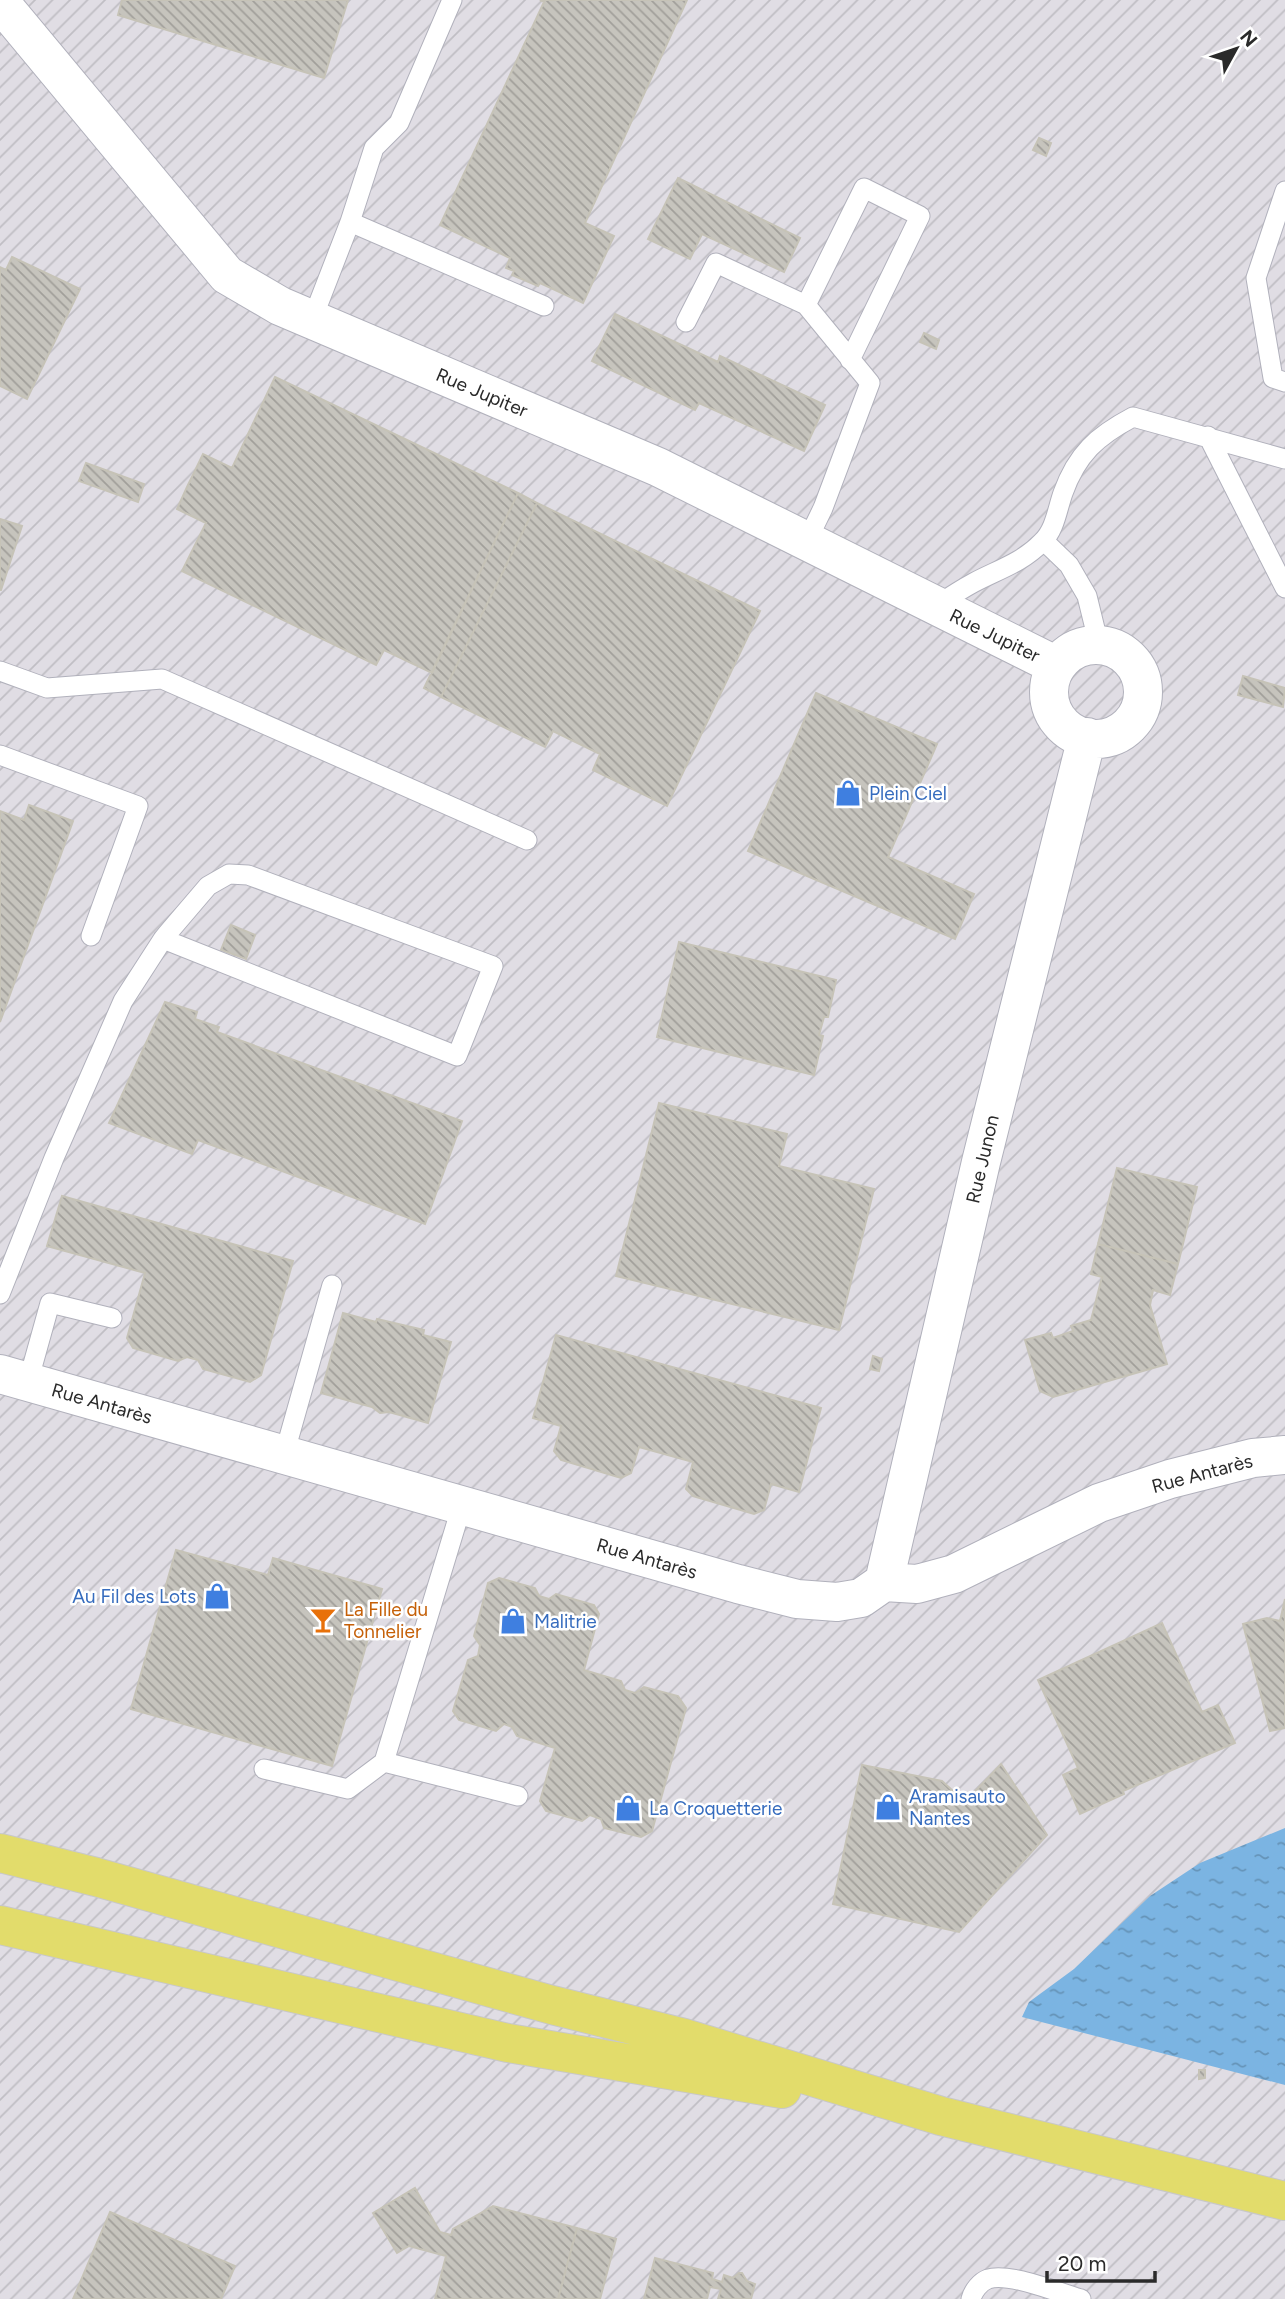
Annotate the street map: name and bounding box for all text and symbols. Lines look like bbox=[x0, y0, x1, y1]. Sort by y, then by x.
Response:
north arrow bbox=[1201, 14, 1271, 84]
text: N bbox=[1235, 25, 1262, 51]
street label: Rue Jupiter bbox=[432, 363, 532, 422]
street label: Rue Jupiter bbox=[946, 604, 1044, 667]
shop icon: Plein Ciel bbox=[833, 778, 863, 808]
place label: Plein Ciel bbox=[869, 782, 947, 805]
street label: Rue Junon bbox=[961, 1113, 1004, 1206]
street label: Rue Antarès bbox=[49, 1378, 155, 1429]
street label: Rue Antarès bbox=[1149, 1449, 1255, 1498]
street label: Rue Antarès bbox=[594, 1533, 700, 1584]
shop icon: Au Fil des Lots bbox=[202, 1581, 232, 1611]
place label: Au Fil des Lots bbox=[72, 1585, 196, 1608]
place label: La Fille du Tonnelier bbox=[344, 1598, 428, 1643]
bar icon: La Fille du Tonnelier bbox=[308, 1605, 338, 1635]
shop icon: Malitrie bbox=[498, 1606, 528, 1636]
place label: Malitrie bbox=[534, 1610, 597, 1633]
place label: Aramisauto Nantes bbox=[909, 1785, 1006, 1830]
shop icon: Aramisauto Nantes bbox=[873, 1792, 903, 1822]
shop icon: La Croquetterie bbox=[613, 1793, 643, 1823]
place label: La Croquetterie bbox=[649, 1797, 782, 1820]
scale bar bbox=[1047, 2240, 1156, 2284]
text: 20 m bbox=[1058, 2251, 1106, 2276]

